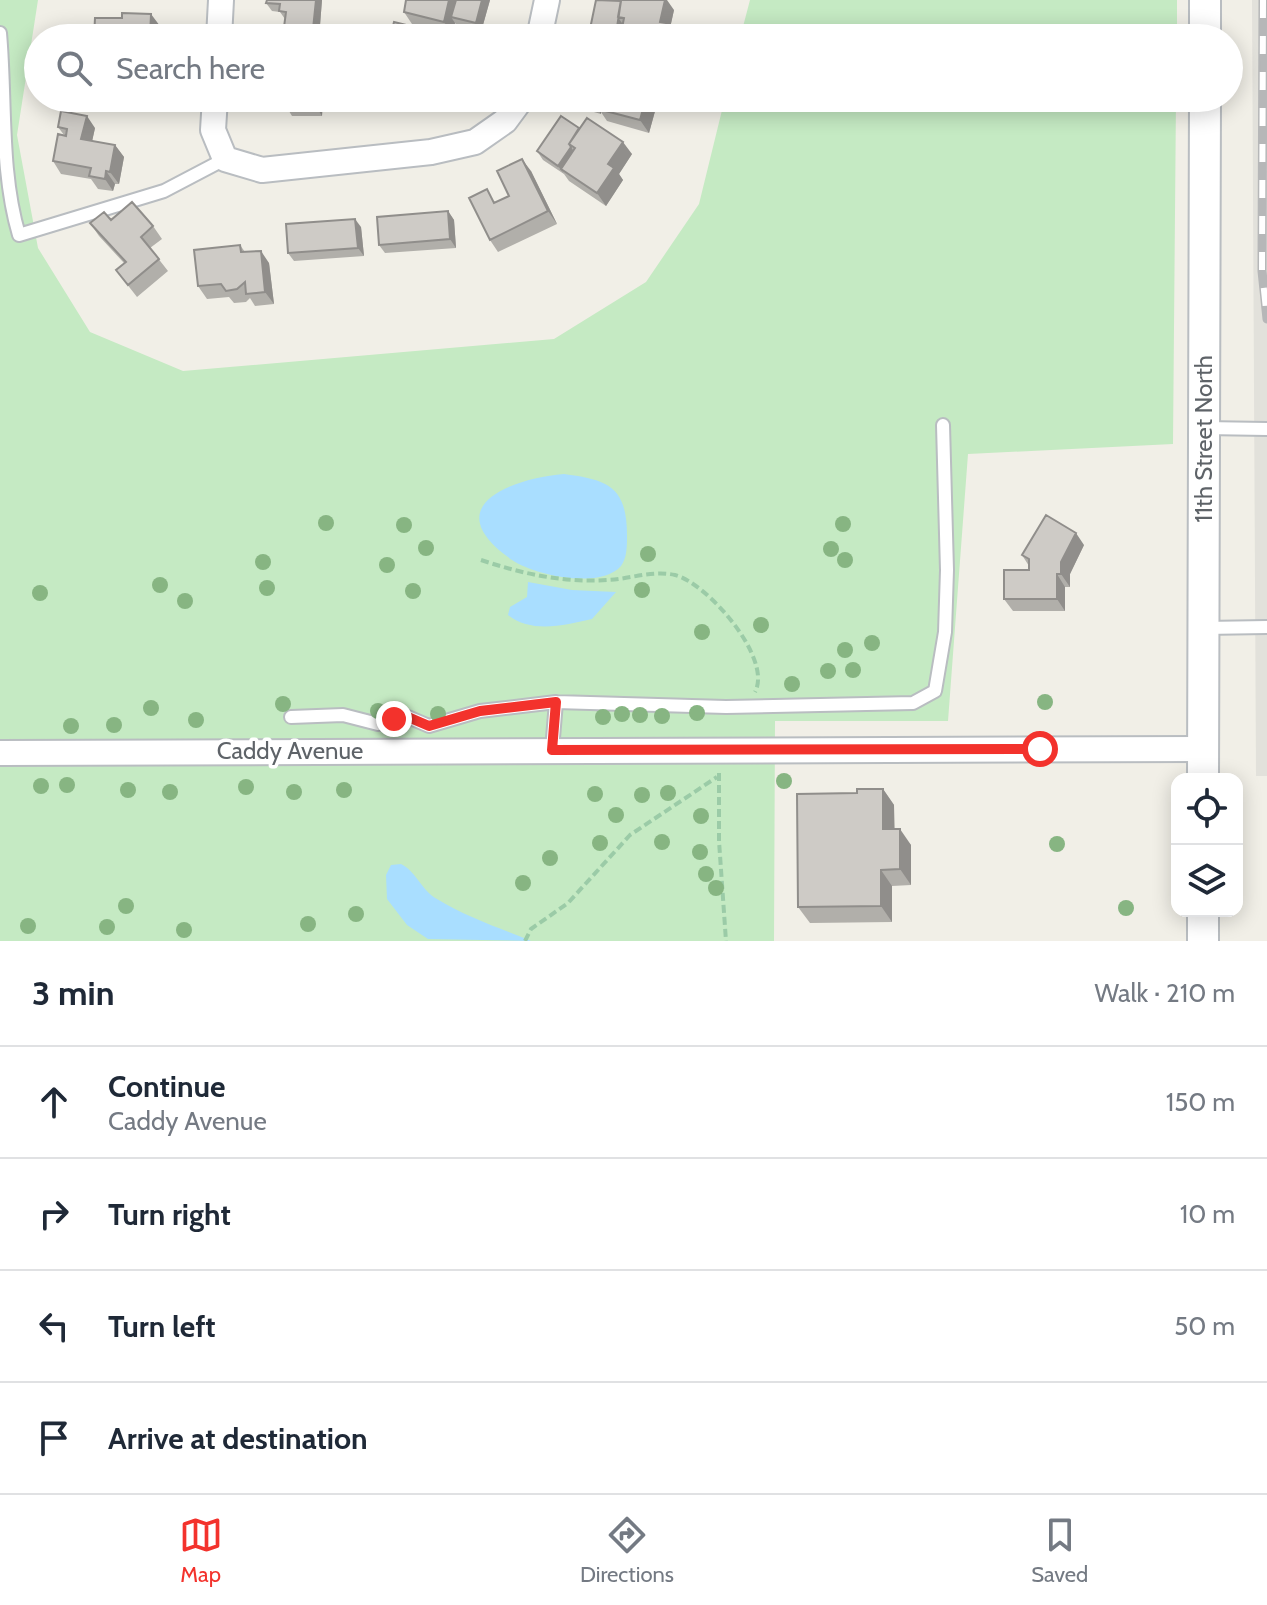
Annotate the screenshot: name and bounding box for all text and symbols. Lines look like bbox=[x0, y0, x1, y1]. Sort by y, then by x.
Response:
search box bbox=[24, 24, 1243, 112]
icon: search bbox=[52, 46, 96, 90]
text: Search here bbox=[116, 50, 265, 87]
street label: 11th Street North bbox=[1189, 355, 1218, 523]
route end bbox=[376, 701, 412, 737]
route start bbox=[1022, 731, 1058, 767]
street label: Caddy Avenue bbox=[217, 736, 363, 765]
map controls bbox=[1171, 773, 1243, 917]
button: locate bbox=[1171, 773, 1243, 845]
button: layers bbox=[1171, 845, 1243, 917]
text: 3 min bbox=[32, 972, 114, 1014]
text: Walk · 210 m bbox=[1094, 977, 1235, 1009]
text: Continue bbox=[108, 1068, 225, 1105]
icon: ahead bbox=[32, 1080, 76, 1124]
text: 150 m bbox=[1166, 1086, 1235, 1118]
text: Caddy Avenue bbox=[108, 1105, 267, 1137]
icon: right bbox=[32, 1192, 76, 1236]
text: Turn right bbox=[108, 1196, 231, 1233]
text: 10 m bbox=[1180, 1198, 1235, 1230]
icon: left bbox=[32, 1304, 76, 1348]
text: Turn left bbox=[108, 1308, 216, 1345]
text: 50 m bbox=[1174, 1310, 1235, 1342]
icon: arrive bbox=[32, 1416, 76, 1460]
text: Arrive at destination bbox=[108, 1420, 368, 1457]
tab: Map bbox=[179, 1513, 223, 1588]
tab: Directions bbox=[580, 1513, 674, 1588]
tab: Saved bbox=[1031, 1513, 1088, 1588]

